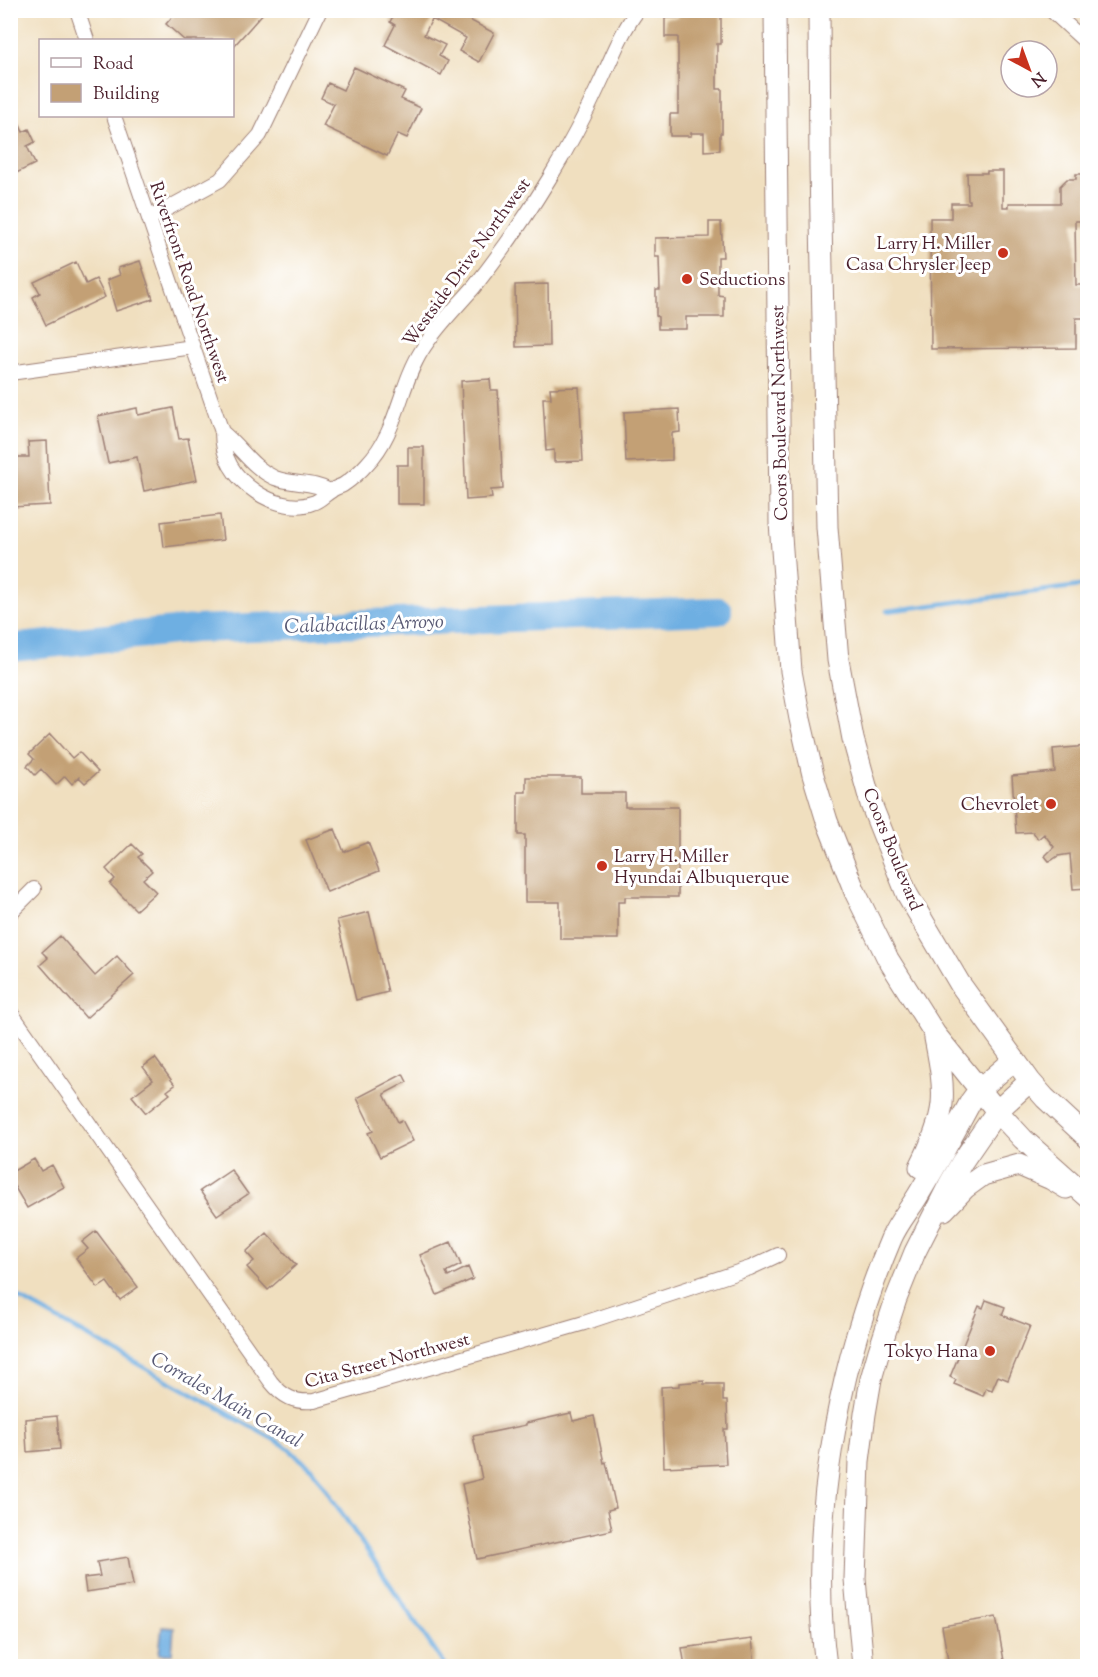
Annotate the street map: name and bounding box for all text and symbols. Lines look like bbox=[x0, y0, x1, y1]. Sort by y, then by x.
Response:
legend bbox=[39, 39, 234, 117]
north arrow bbox=[999, 39, 1059, 99]
text: Road bbox=[93, 52, 133, 78]
text: N bbox=[1025, 66, 1050, 91]
text: Building bbox=[93, 82, 159, 108]
street label: Westside Drive Northwest bbox=[397, 173, 538, 353]
street label: Riverfront Road Northwest bbox=[141, 179, 235, 387]
place label: Larry H. Miller Casa Chrysler Jeep bbox=[846, 232, 991, 279]
marker: Larry H. Miller Casa Chrysler Jeep bbox=[996, 246, 1010, 260]
place label: Seductions bbox=[699, 268, 785, 294]
marker: Seductions bbox=[680, 272, 694, 286]
street label: Coors Boulevard Northwest bbox=[766, 305, 796, 521]
water label: Calabacillas Arroyo bbox=[284, 608, 444, 643]
street label: Coors Boulevard bbox=[855, 784, 928, 915]
place label: Chevrolet bbox=[961, 793, 1039, 819]
marker: Chevrolet bbox=[1044, 797, 1058, 811]
place label: Larry H. Miller Hyundai Albuquerque bbox=[614, 845, 789, 892]
marker: Larry H. Miller Hyundai Albuquerque bbox=[595, 859, 609, 873]
street label: Cita Street Northwest bbox=[302, 1327, 473, 1396]
place label: Tokyo Hana bbox=[884, 1340, 978, 1366]
marker: Tokyo Hana bbox=[983, 1344, 997, 1358]
water label: Corrales Main Canal bbox=[145, 1346, 307, 1456]

